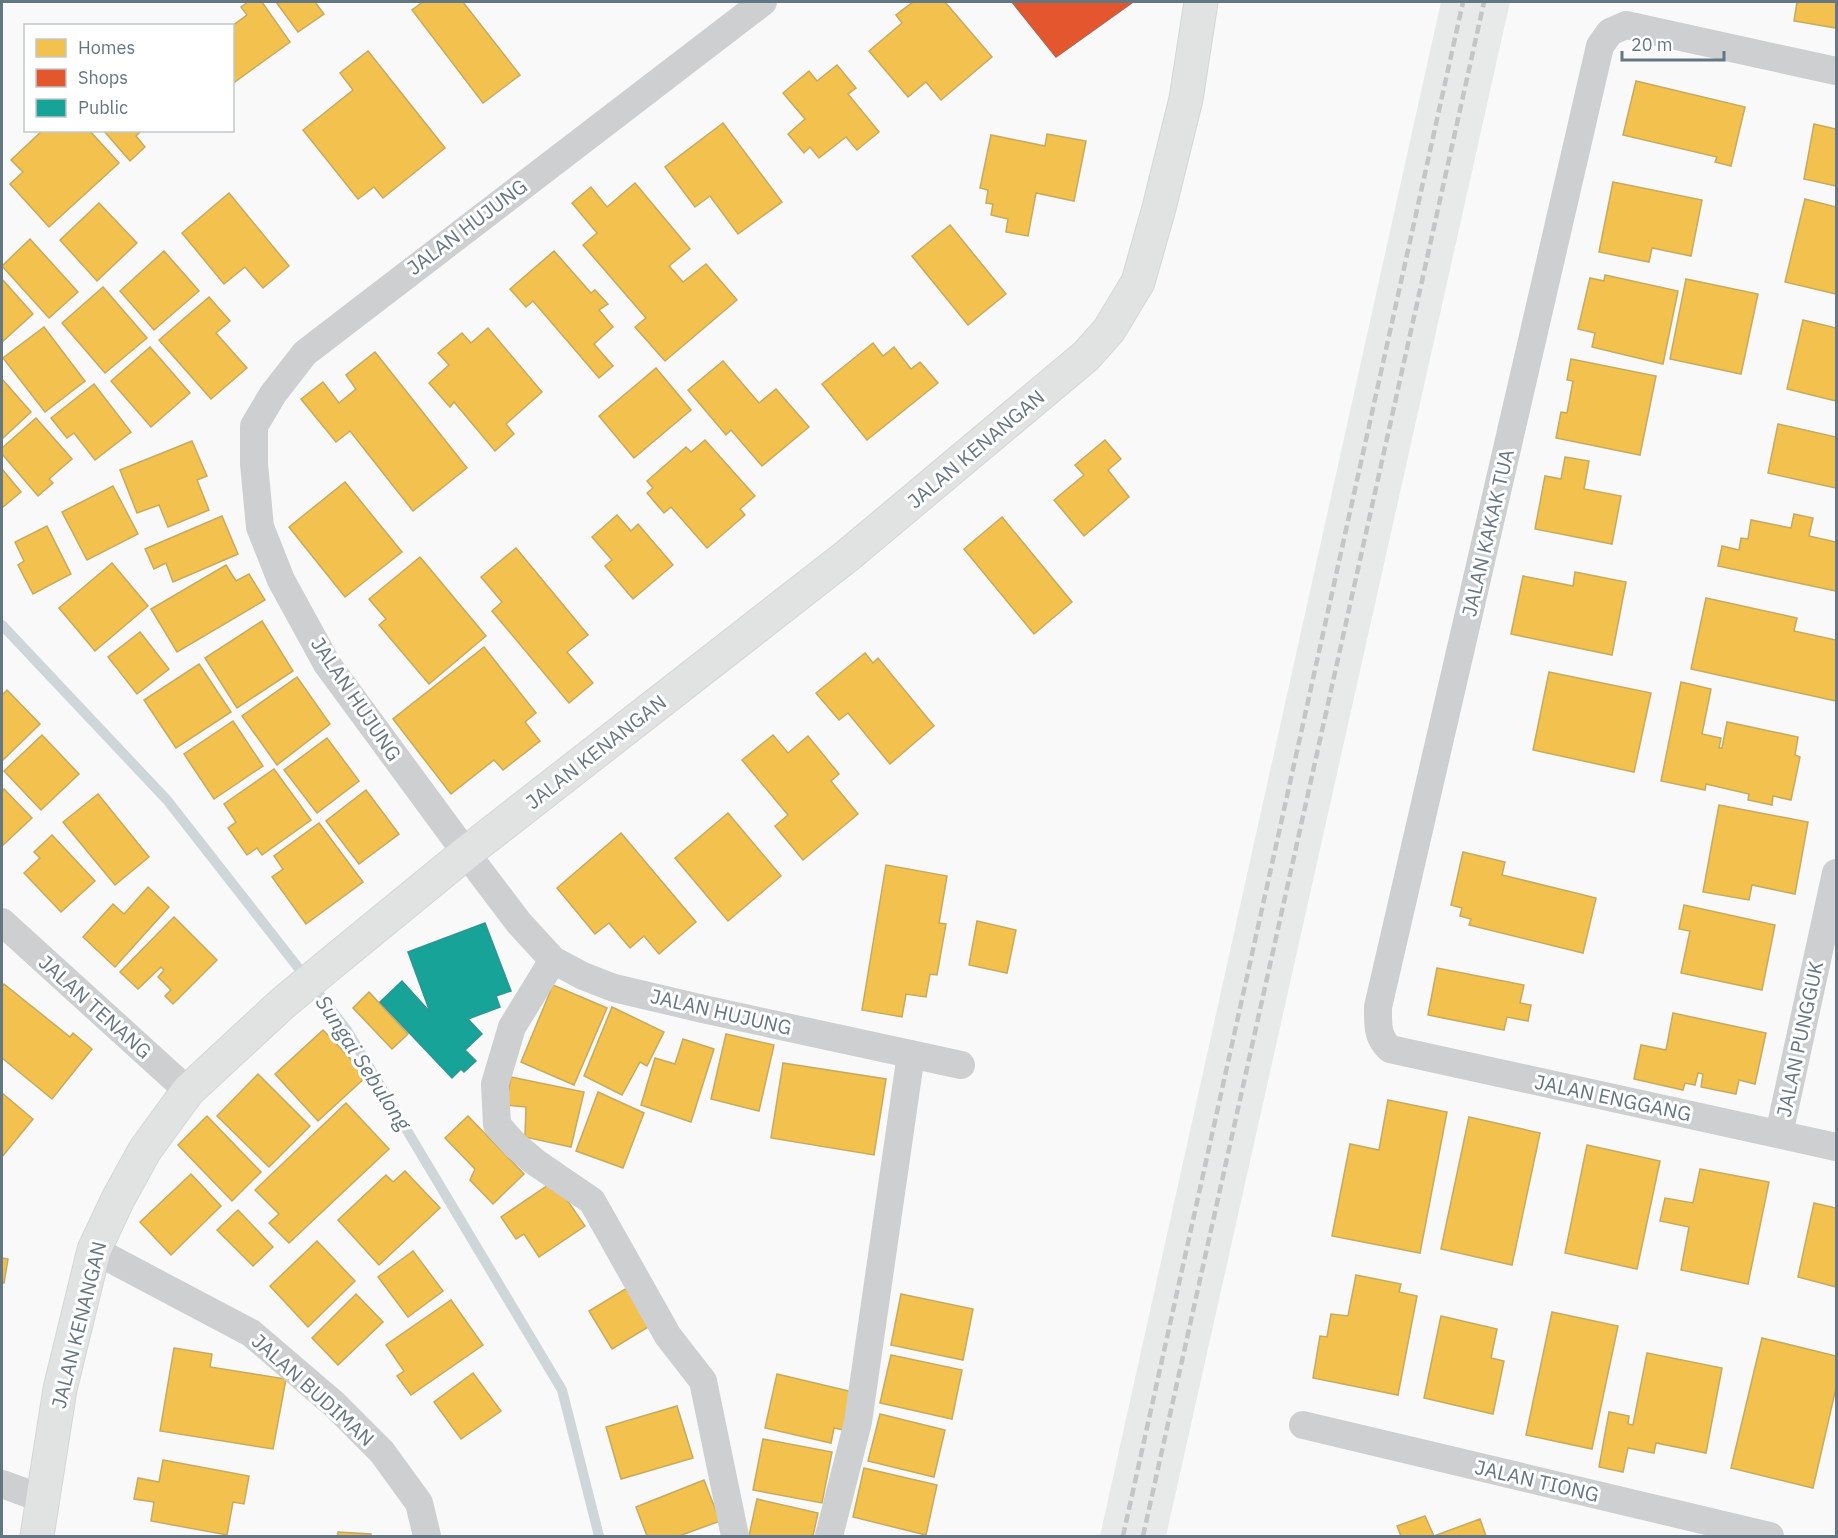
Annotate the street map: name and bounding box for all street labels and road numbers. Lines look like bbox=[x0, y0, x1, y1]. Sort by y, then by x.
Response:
street label: JALAN HUJUNG bbox=[401, 172, 532, 281]
street label: JALAN KENANGAN bbox=[901, 383, 1050, 514]
street label: JALAN KAKAK TUA bbox=[1455, 446, 1520, 619]
street label: JALAN HUJUNG bbox=[305, 631, 408, 766]
street label: JALAN KENANGAN bbox=[520, 688, 671, 815]
street label: JALAN TENANG bbox=[33, 949, 158, 1065]
street label: JALAN PUNGGUK bbox=[1770, 958, 1829, 1119]
street label: JALAN HUJUNG bbox=[648, 982, 794, 1041]
street label: JALAN ENGGANG bbox=[1532, 1068, 1694, 1127]
street label: JALAN KENANGAN bbox=[45, 1239, 112, 1411]
street label: JALAN BUDIMAN bbox=[246, 1327, 380, 1452]
street label: JALAN TIONG bbox=[1472, 1453, 1602, 1508]

